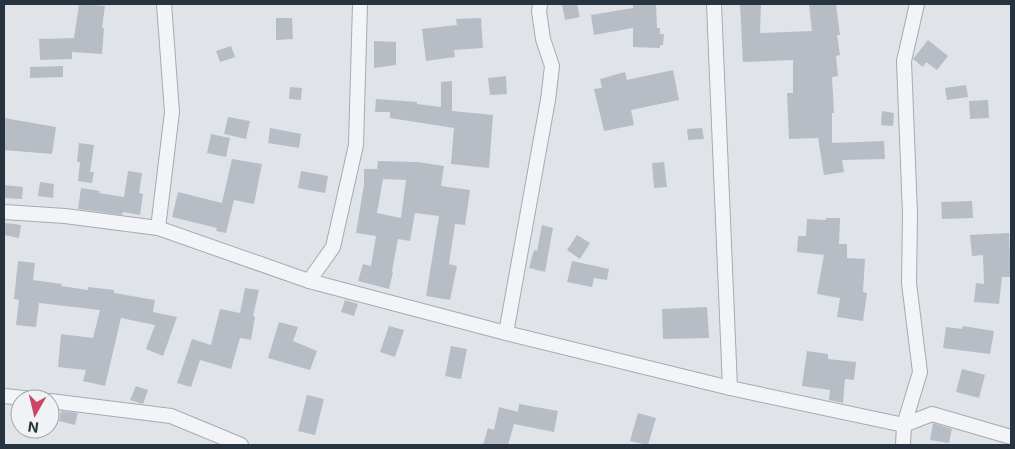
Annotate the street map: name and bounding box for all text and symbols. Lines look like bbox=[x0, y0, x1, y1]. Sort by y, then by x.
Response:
north arrow bbox=[10, 389, 60, 439]
text: N bbox=[27, 418, 40, 437]

